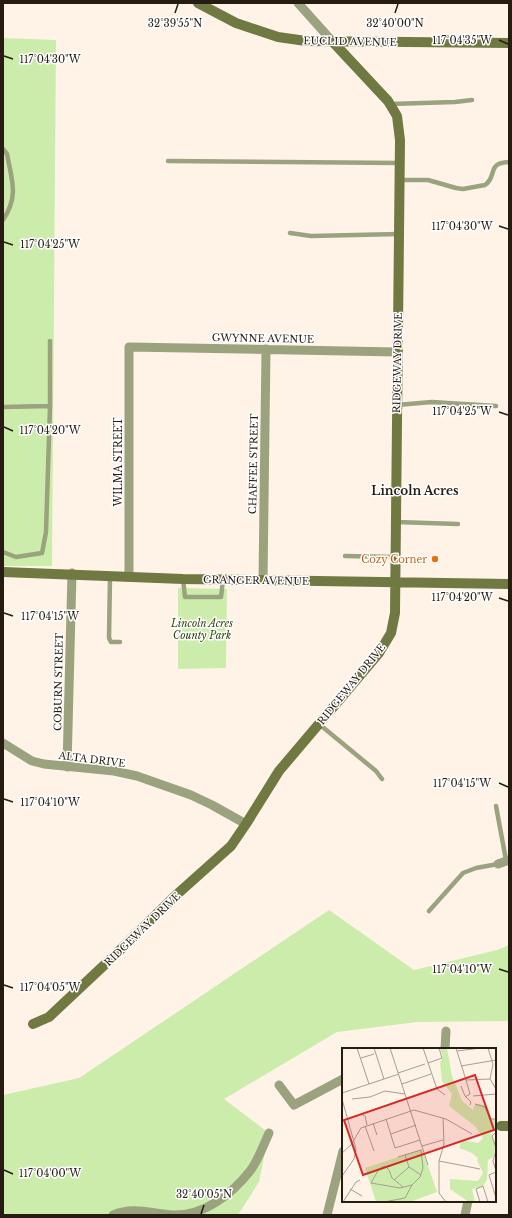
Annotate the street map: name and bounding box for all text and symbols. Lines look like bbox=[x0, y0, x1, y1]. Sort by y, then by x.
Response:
text: 32°39'55"N bbox=[148, 17, 202, 30]
text: 32°40'00"N bbox=[366, 17, 424, 30]
street label: EUCLID AVENUE bbox=[303, 34, 397, 49]
text: 117°04'35"W bbox=[432, 34, 492, 47]
text: 117°04'30"W bbox=[19, 53, 81, 66]
text: 117°04'30"W bbox=[431, 220, 493, 233]
text: 117°04'25"W bbox=[20, 238, 80, 251]
street label: RIDGEWAY DRIVE bbox=[390, 313, 405, 413]
street label: GWYNNE AVENUE bbox=[212, 331, 314, 346]
text: 117°04'25"W bbox=[432, 405, 492, 418]
street label: CHAFFEE STREET bbox=[246, 414, 261, 514]
street label: WILMA STREET bbox=[112, 417, 125, 508]
text: 117°04'20"W bbox=[19, 424, 81, 437]
district label: Lincoln Acres bbox=[371, 483, 459, 498]
place label: Cozy Corner bbox=[361, 553, 427, 566]
marker: Cozy Corner bbox=[430, 554, 440, 564]
street label: GRANGER AVENUE bbox=[203, 573, 309, 588]
text: 117°04'20"W bbox=[431, 591, 493, 604]
text: 117°04'15"W bbox=[21, 610, 79, 623]
park label: Lincoln Acres County Park bbox=[170, 617, 233, 642]
street label: COBURN STREET bbox=[51, 633, 66, 731]
street label: RIDGEWAY DRIVE bbox=[315, 641, 388, 727]
street label: ALTA DRIVE bbox=[57, 749, 126, 770]
text: 117°04'15"W bbox=[433, 777, 491, 790]
text: 117°04'10"W bbox=[20, 796, 80, 809]
street label: RIDGEWAY DRIVE bbox=[102, 890, 183, 969]
text: 117°04'10"W bbox=[432, 963, 492, 976]
text: 117°04'05"W bbox=[20, 981, 81, 994]
inset map bbox=[342, 1048, 496, 1202]
text: 117°04'00"W bbox=[19, 1167, 81, 1180]
text: 32°40'05"N bbox=[176, 1188, 232, 1201]

